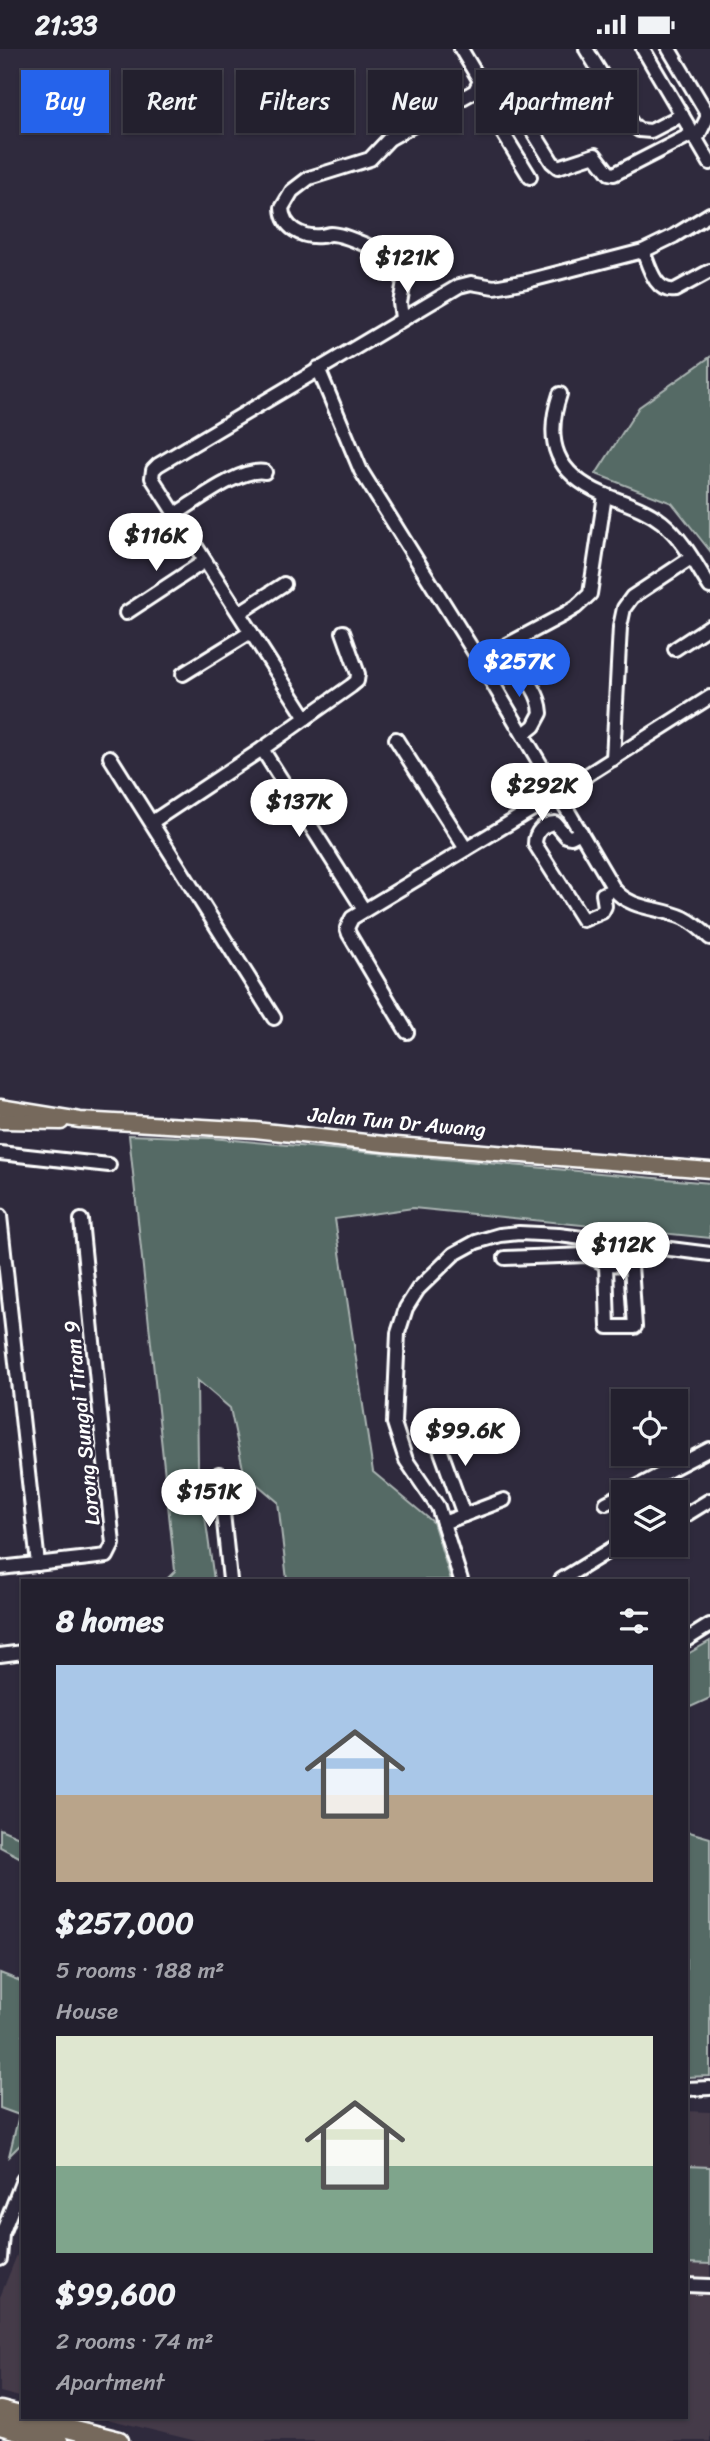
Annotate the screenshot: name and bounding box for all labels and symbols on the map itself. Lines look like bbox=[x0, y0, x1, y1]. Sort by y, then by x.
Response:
pin: $121K bbox=[358, 236, 456, 295]
pin: $116K bbox=[107, 513, 205, 573]
pin: $257K bbox=[470, 639, 568, 699]
pin: $292K bbox=[493, 763, 591, 823]
pin: $137K bbox=[250, 779, 348, 839]
street label: Jalan Tun Dr Awang bbox=[305, 1095, 488, 1149]
pin: $112K bbox=[574, 1223, 672, 1282]
street label: Lorong Sungai Tiram 9 bbox=[52, 1318, 112, 1528]
pin: $99.6K bbox=[408, 1409, 522, 1468]
pin: $151K bbox=[160, 1469, 258, 1529]

